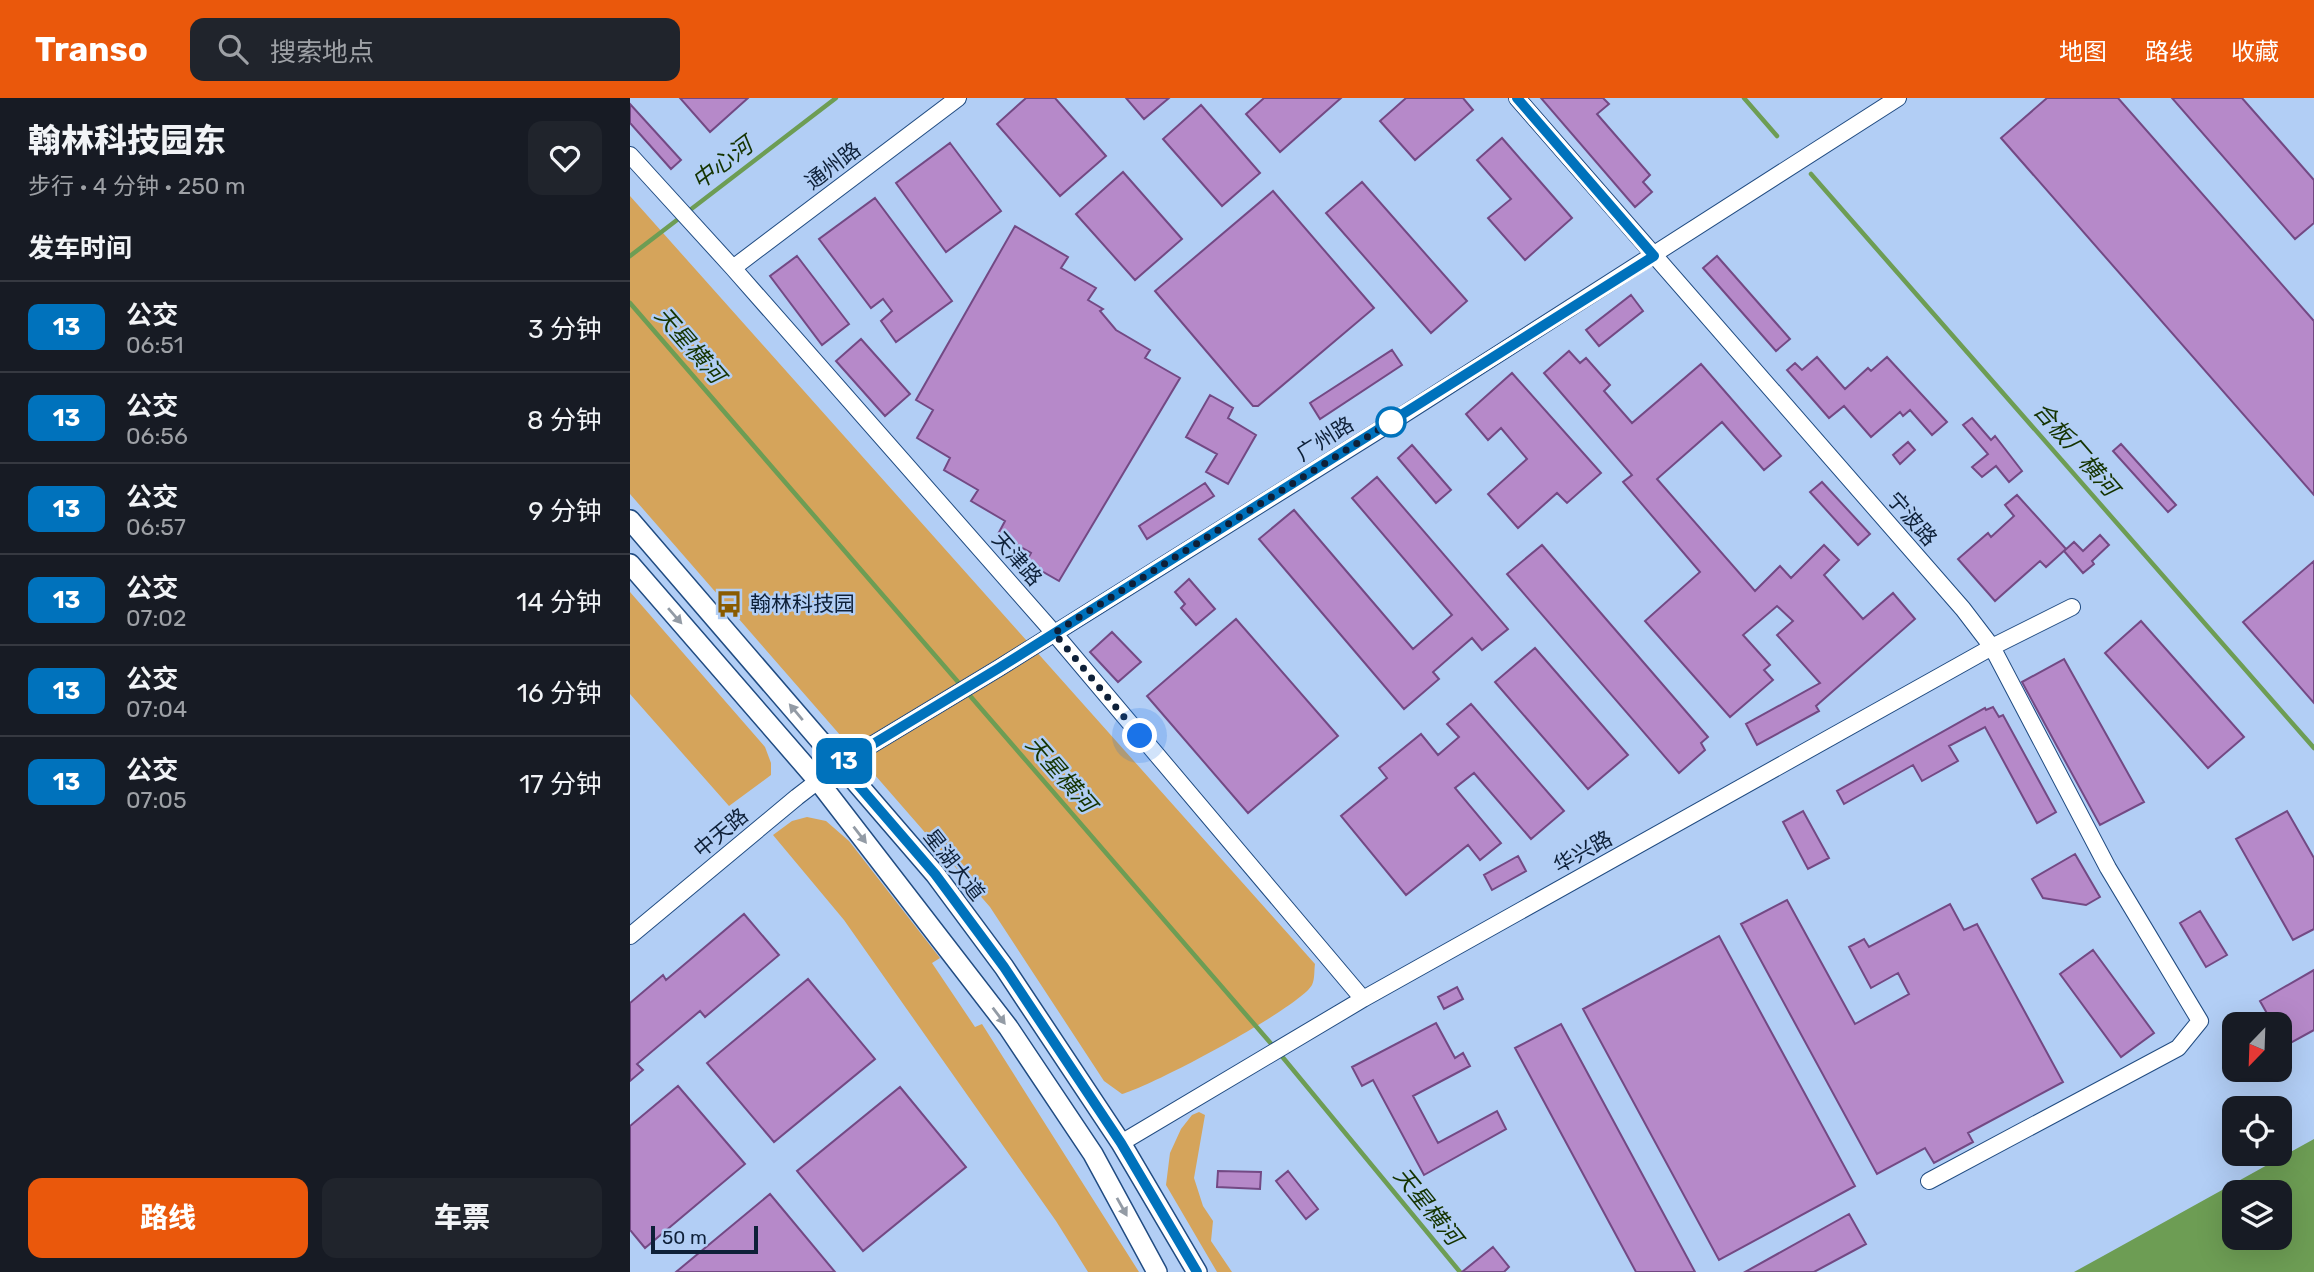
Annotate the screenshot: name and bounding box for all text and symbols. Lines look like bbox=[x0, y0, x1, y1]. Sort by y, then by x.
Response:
search box bbox=[190, 18, 680, 81]
text: Transo bbox=[35, 30, 148, 69]
icon: search bbox=[214, 30, 252, 68]
text: 搜索地点 bbox=[270, 37, 374, 68]
text: 地图 bbox=[2059, 38, 2107, 66]
text: 路线 bbox=[2145, 38, 2193, 66]
text: 收藏 bbox=[2231, 38, 2279, 66]
text: 翰林科技园东 bbox=[28, 121, 226, 160]
button: heart bbox=[528, 121, 602, 195]
water label: 中心河 bbox=[686, 129, 761, 195]
street label: 通州路 bbox=[800, 137, 865, 195]
text: 步行 · 4 分钟 · 250 m bbox=[28, 172, 246, 200]
text: 发车时间 bbox=[28, 233, 132, 264]
text: 公交 bbox=[126, 300, 178, 331]
water label: 天星横河 bbox=[649, 301, 733, 392]
text: 13 bbox=[53, 313, 80, 341]
text: 3 分钟 bbox=[528, 314, 602, 345]
text: 06:51 bbox=[126, 331, 184, 359]
text: 公交 bbox=[126, 391, 178, 422]
water label: 合板厂横河 bbox=[2028, 396, 2127, 505]
text: 13 bbox=[53, 404, 80, 432]
text: 8 分钟 bbox=[527, 405, 602, 436]
unlabelled marker bbox=[1376, 407, 1406, 437]
street label: 广州路 bbox=[1291, 411, 1358, 466]
text: 06:56 bbox=[126, 422, 188, 450]
text: 公交 bbox=[126, 482, 178, 513]
street label: 宁波路 bbox=[1882, 487, 1942, 551]
text: 13 bbox=[53, 495, 80, 523]
text: 9 分钟 bbox=[528, 496, 602, 527]
text: 06:57 bbox=[126, 513, 186, 541]
street label: 天津路 bbox=[987, 527, 1047, 591]
text: 公交 bbox=[126, 573, 178, 604]
text: 13 bbox=[53, 586, 80, 614]
text: 14 分钟 bbox=[516, 587, 602, 618]
bus stop icon: 翰林科技园 bbox=[714, 589, 744, 619]
place label: 翰林科技园 bbox=[750, 591, 855, 616]
text: 07:02 bbox=[126, 604, 186, 632]
one-way arrow bbox=[667, 607, 683, 625]
text: 公交 bbox=[126, 664, 178, 695]
text: 13 bbox=[53, 677, 80, 705]
text: 16 分钟 bbox=[517, 678, 602, 709]
text: 07:04 bbox=[126, 695, 187, 723]
one-way arrow bbox=[789, 703, 804, 720]
your location bbox=[1122, 718, 1157, 753]
water label: 天星横河 bbox=[1020, 730, 1104, 821]
line badge: 13 bbox=[812, 738, 876, 784]
text: 13 bbox=[830, 747, 858, 775]
text: 公交 bbox=[126, 755, 178, 786]
text: 13 bbox=[53, 768, 80, 796]
text: 17 分钟 bbox=[519, 769, 602, 800]
text: 07:05 bbox=[126, 786, 187, 814]
street label: 中天路 bbox=[689, 803, 753, 862]
street label: 星湖大道 bbox=[919, 824, 990, 905]
street label: 华兴路 bbox=[1549, 825, 1616, 878]
one-way arrow bbox=[853, 826, 868, 844]
one-way arrow bbox=[992, 1007, 1006, 1025]
north arrow bbox=[2222, 1012, 2292, 1082]
map controls bbox=[2222, 1012, 2292, 1250]
button: locate bbox=[2222, 1096, 2292, 1166]
water label: 天星横河 bbox=[1388, 1161, 1470, 1254]
button: 路线 bbox=[28, 1178, 308, 1258]
button: 车票 bbox=[322, 1178, 602, 1258]
button: layers bbox=[2222, 1180, 2292, 1250]
one-way arrow bbox=[1116, 1197, 1128, 1217]
scale bar bbox=[651, 1223, 758, 1255]
text: 50 m bbox=[662, 1226, 707, 1249]

